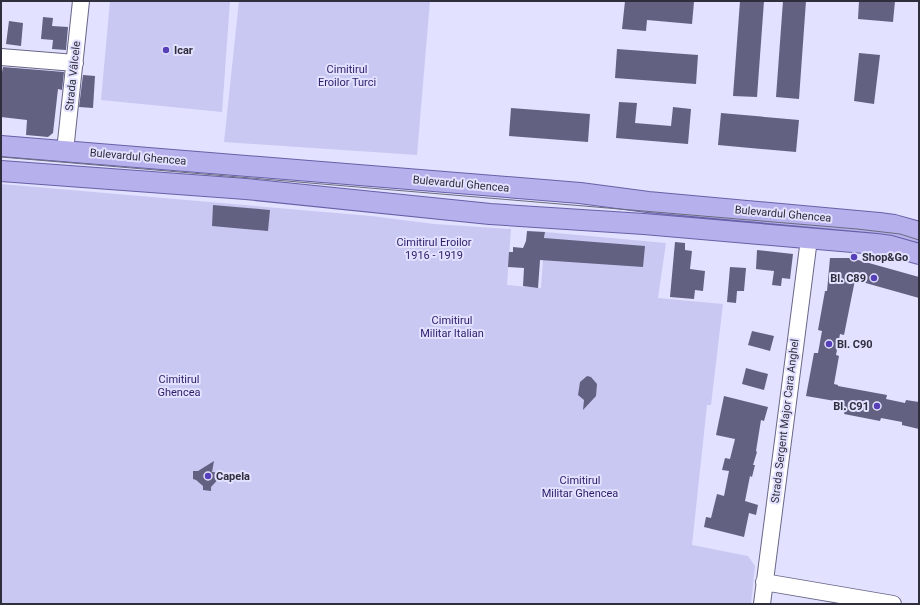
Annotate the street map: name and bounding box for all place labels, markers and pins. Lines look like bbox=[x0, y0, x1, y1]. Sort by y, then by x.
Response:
place label: Icar bbox=[174, 44, 193, 57]
marker: Icar bbox=[161, 45, 171, 55]
place label: Shop&Go bbox=[862, 251, 908, 264]
marker: Shop&Go bbox=[849, 252, 859, 262]
place label: Bl. C89 bbox=[830, 272, 866, 285]
marker: Bl. C89 bbox=[869, 273, 879, 283]
place label: Bl. C90 bbox=[837, 338, 873, 351]
marker: Bl. C90 bbox=[824, 339, 834, 349]
place label: Bl. C91 bbox=[833, 400, 869, 413]
marker: Bl. C91 bbox=[872, 401, 882, 411]
place label: Capela bbox=[216, 470, 250, 483]
marker: Capela bbox=[203, 471, 213, 481]

